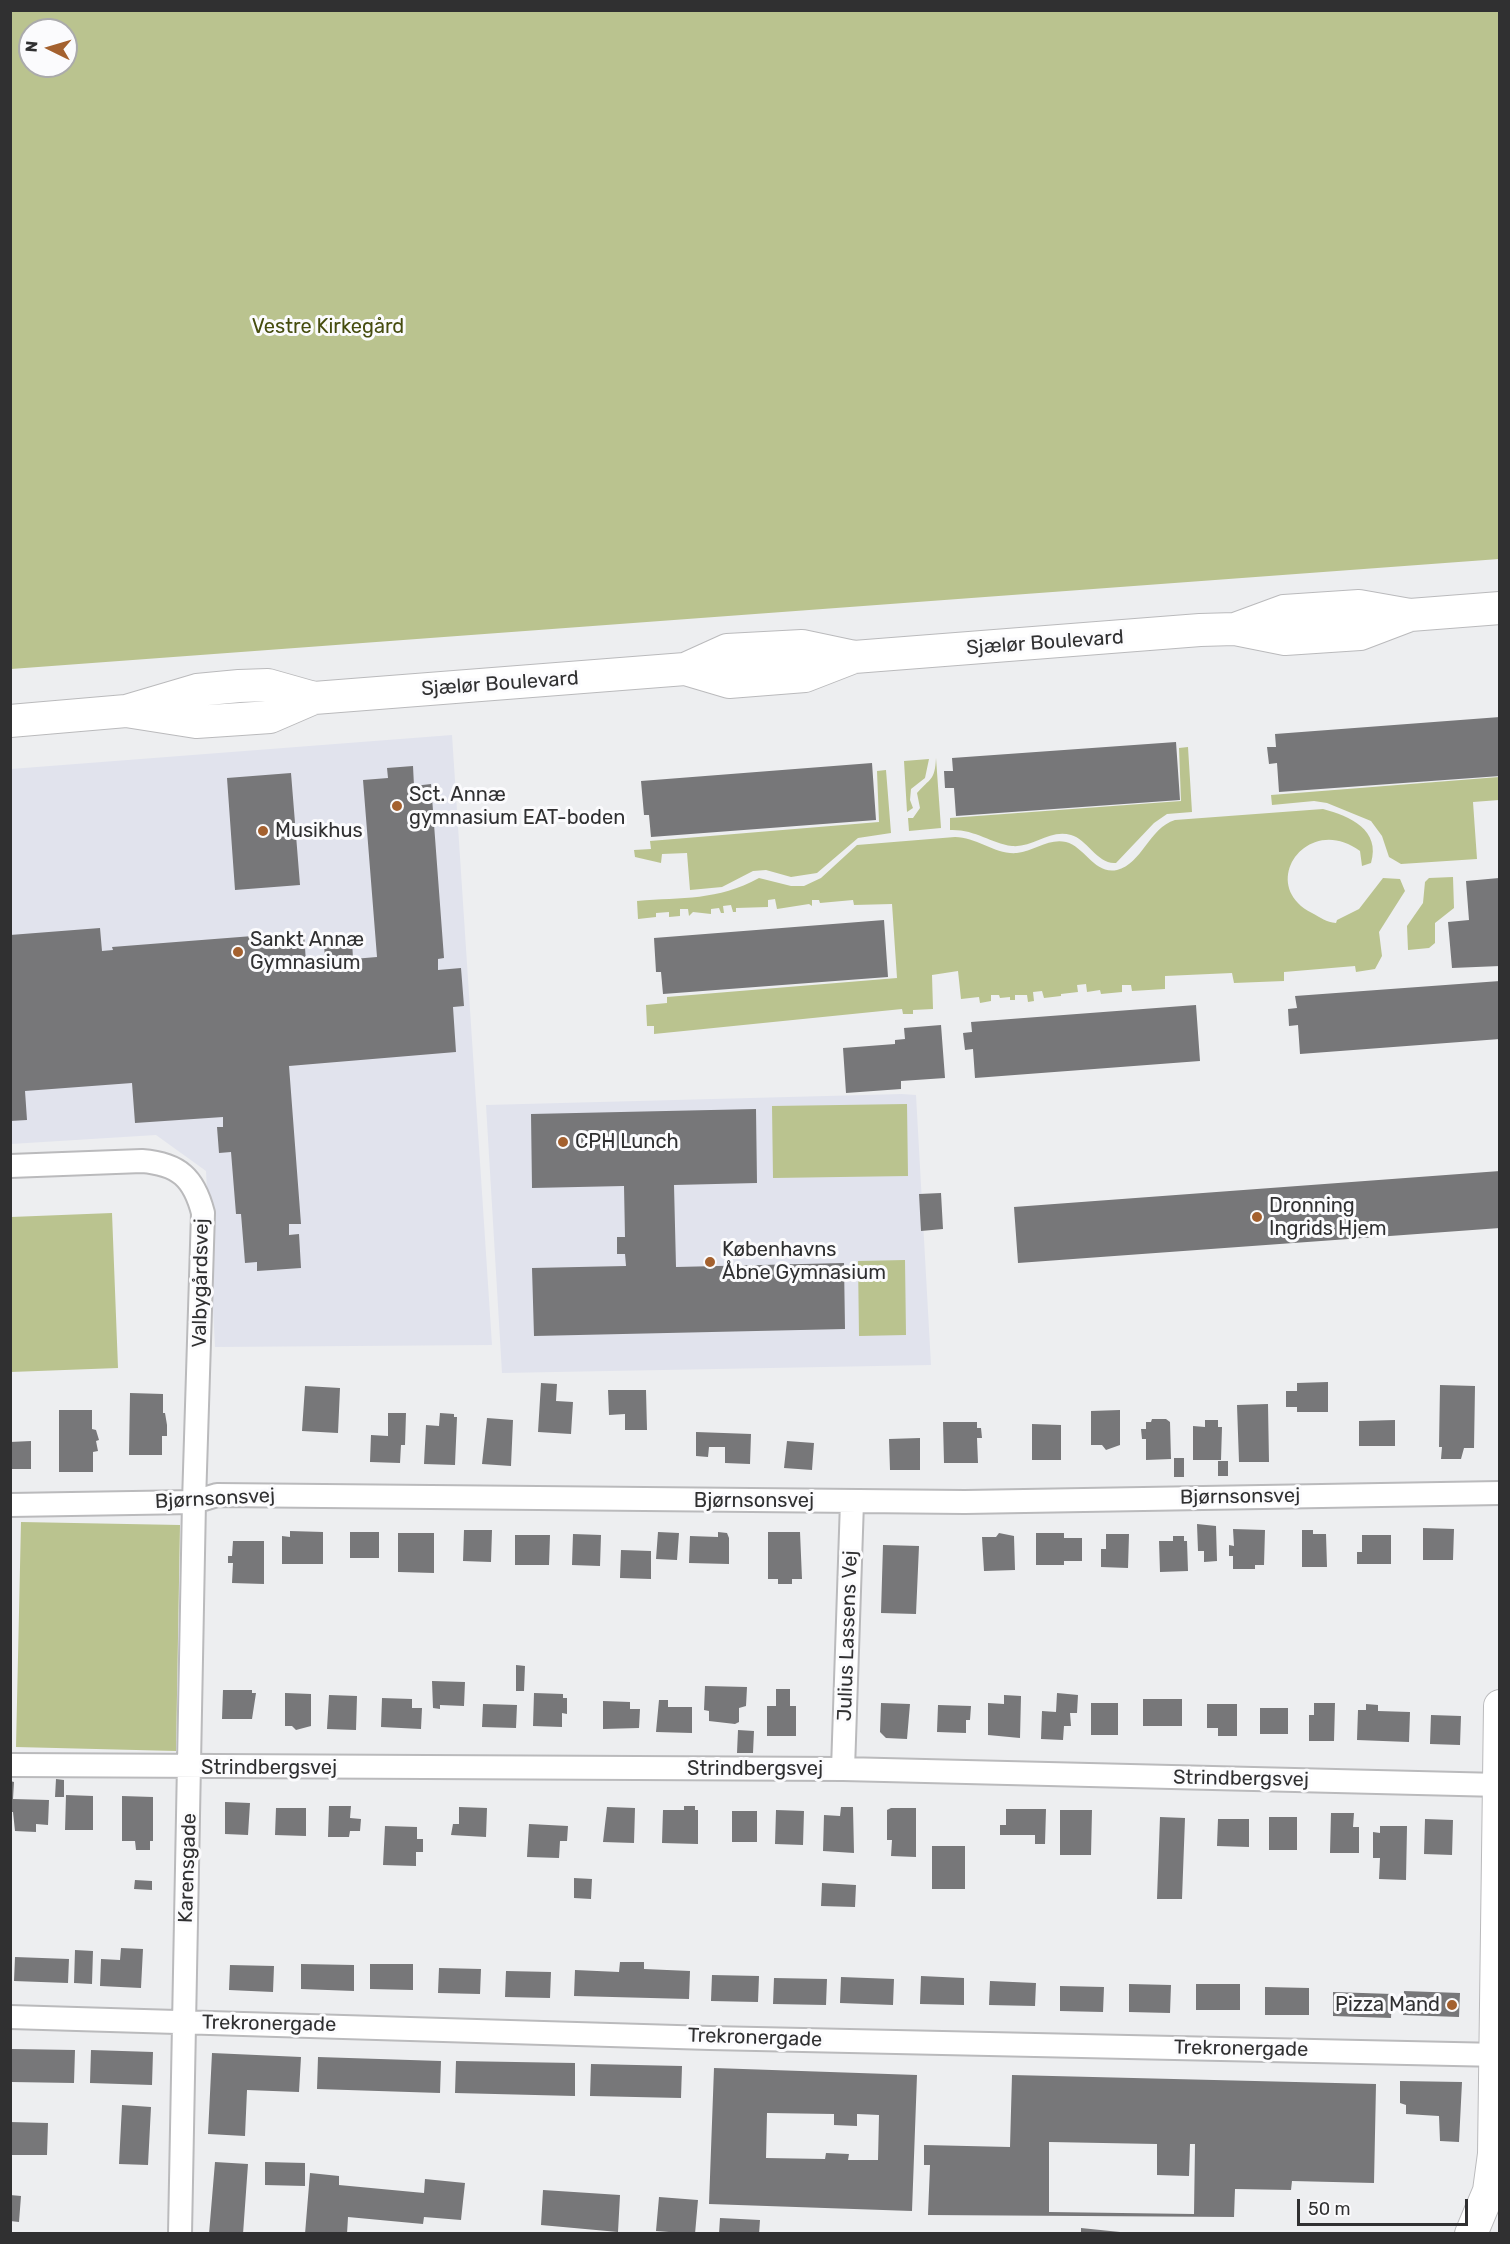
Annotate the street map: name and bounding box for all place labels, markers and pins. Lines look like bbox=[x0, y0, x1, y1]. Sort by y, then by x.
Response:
place label: Sct. Annæ gymnasium EAT-boden bbox=[409, 783, 625, 830]
marker: Sct. Annæ gymnasium EAT-boden bbox=[390, 799, 404, 813]
place label: Musikhus bbox=[275, 819, 363, 843]
marker: Musikhus bbox=[256, 824, 270, 838]
place label: Sankt Annæ Gymnasium bbox=[250, 928, 364, 975]
marker: Sankt Annæ Gymnasium bbox=[231, 945, 245, 959]
place label: CPH Lunch bbox=[575, 1130, 679, 1154]
marker: CPH Lunch bbox=[556, 1135, 570, 1149]
place label: Dronning Ingrids Hjem bbox=[1269, 1194, 1386, 1241]
marker: Dronning Ingrids Hjem bbox=[1250, 1210, 1264, 1224]
place label: Københavns Åbne Gymnasium bbox=[722, 1238, 886, 1285]
marker: Københavns Åbne Gymnasium bbox=[703, 1255, 717, 1269]
place label: Pizza Mand bbox=[1335, 1993, 1440, 2017]
marker: Pizza Mand bbox=[1445, 1998, 1459, 2012]

